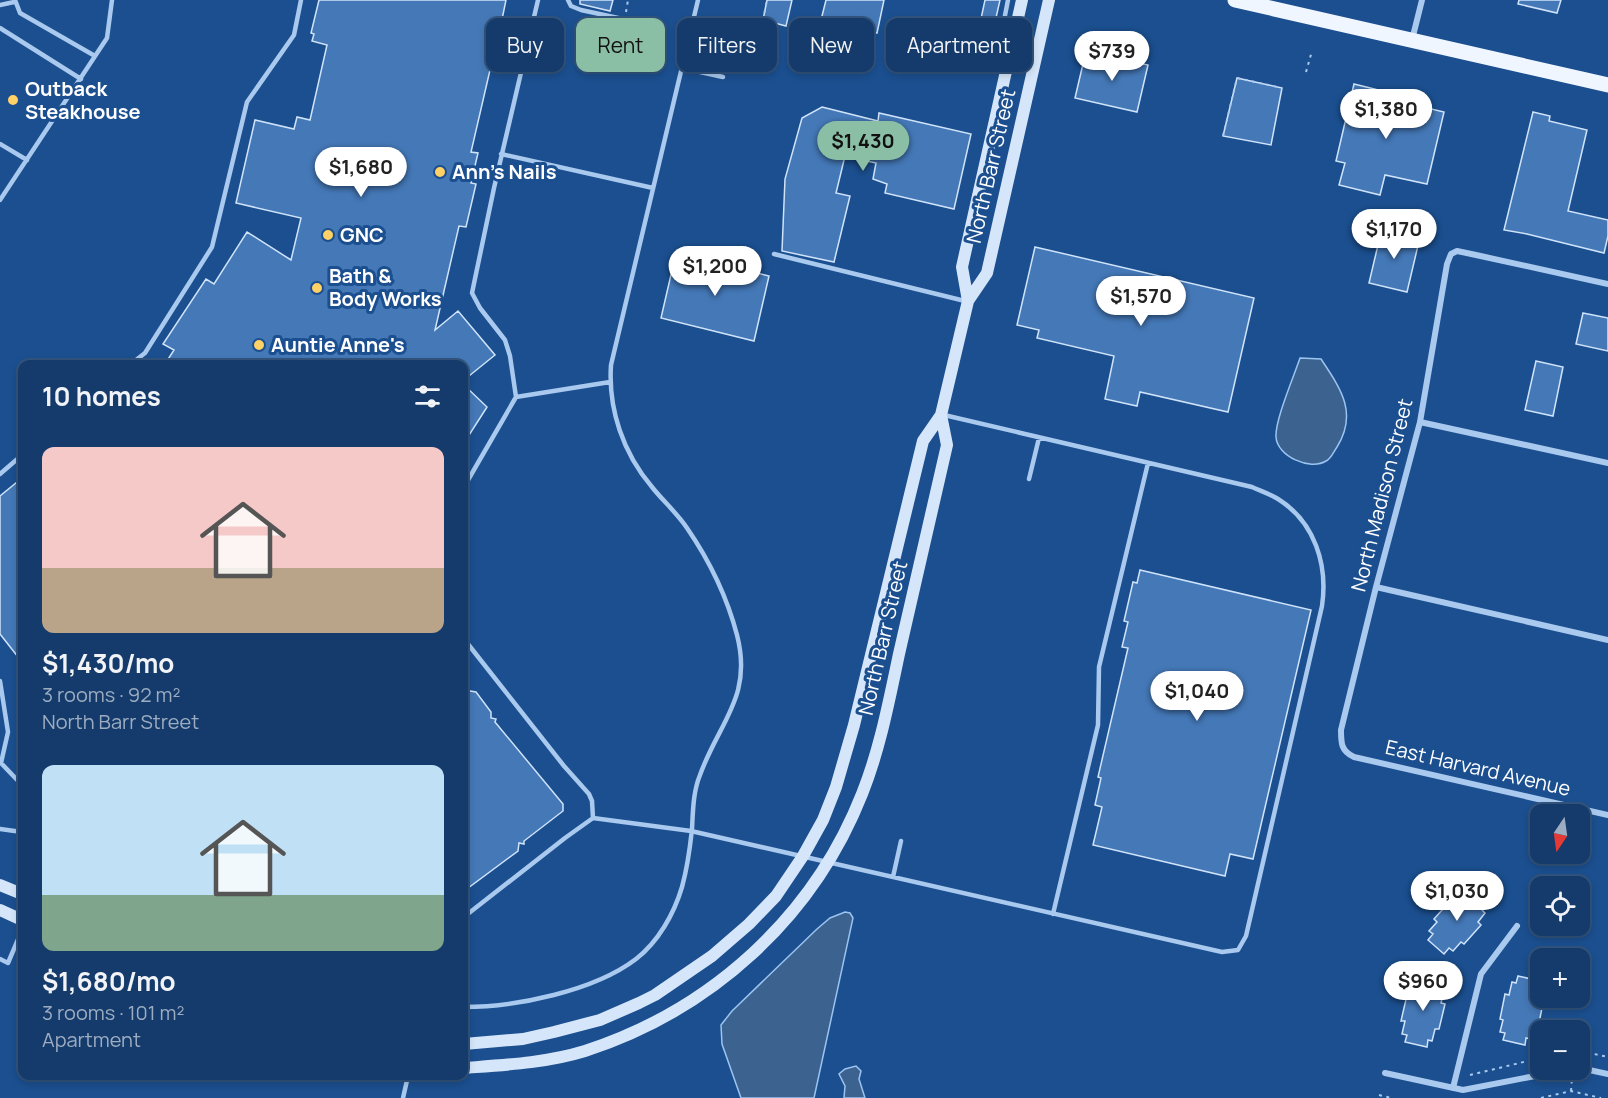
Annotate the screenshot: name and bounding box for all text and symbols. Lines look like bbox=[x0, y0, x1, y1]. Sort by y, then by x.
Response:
chip: Buy bbox=[486, 18, 564, 72]
chip: Rent bbox=[576, 18, 665, 72]
chip: Filters bbox=[677, 18, 777, 72]
chip: New bbox=[789, 18, 874, 72]
chip: Apartment bbox=[886, 18, 1032, 72]
pin: $739 bbox=[1076, 31, 1148, 82]
text: $739 bbox=[1088, 37, 1136, 64]
place label: Outback Steakhouse bbox=[25, 75, 141, 125]
street label: North Barr Street bbox=[960, 86, 1021, 245]
pin: $1,380 bbox=[1337, 89, 1435, 140]
marker: Outback Steakhouse bbox=[6, 93, 20, 107]
text: $1,380 bbox=[1354, 95, 1418, 122]
pin: $1,430 bbox=[814, 121, 912, 172]
text: $1,430 bbox=[831, 127, 895, 154]
pin: $1,680 bbox=[312, 147, 410, 198]
text: $1,680 bbox=[329, 153, 393, 180]
place label: Ann's Nails bbox=[452, 158, 557, 185]
marker: Ann's Nails bbox=[433, 165, 447, 179]
pin: $1,170 bbox=[1345, 209, 1443, 260]
text: $1,170 bbox=[1366, 215, 1422, 242]
place label: GNC bbox=[340, 221, 384, 248]
marker: GNC bbox=[321, 228, 335, 242]
pin: $1,200 bbox=[666, 246, 764, 297]
text: $1,200 bbox=[683, 252, 747, 279]
place label: Bath & Body Works bbox=[329, 262, 442, 312]
pin: $1,570 bbox=[1092, 276, 1190, 327]
marker: Bath & Body Works bbox=[310, 281, 324, 295]
text: $1,570 bbox=[1110, 282, 1172, 309]
place label: Auntie Anne's bbox=[271, 331, 405, 358]
marker: Auntie Anne's bbox=[252, 338, 266, 352]
text: 10 homes bbox=[42, 378, 161, 414]
icon: filters bbox=[411, 380, 444, 413]
street label: North Madison Street bbox=[1344, 396, 1419, 594]
icon: home bbox=[189, 486, 297, 594]
street label: North Barr Street bbox=[852, 558, 913, 717]
text: $1,430/mo bbox=[42, 645, 174, 681]
pin: $1,040 bbox=[1148, 671, 1246, 722]
text: $1,040 bbox=[1164, 677, 1230, 704]
text: 3 rooms · 92 m² bbox=[42, 681, 181, 708]
text: North Barr Street bbox=[42, 708, 199, 735]
street label: East Harvard Avenue bbox=[1383, 733, 1573, 802]
icon: home bbox=[189, 804, 297, 912]
north arrow bbox=[1530, 804, 1590, 864]
map controls bbox=[1530, 804, 1590, 1080]
pin: $1,030 bbox=[1408, 871, 1506, 922]
button: locate bbox=[1530, 876, 1590, 936]
text: $1,030 bbox=[1425, 877, 1489, 904]
button: + bbox=[1530, 948, 1590, 1008]
pin: $960 bbox=[1387, 961, 1459, 1012]
text: $1,680/mo bbox=[42, 963, 175, 999]
text: $960 bbox=[1398, 967, 1448, 994]
text: 3 rooms · 101 m² bbox=[42, 999, 184, 1026]
button: − bbox=[1530, 1020, 1590, 1080]
text: Apartment bbox=[42, 1026, 141, 1053]

